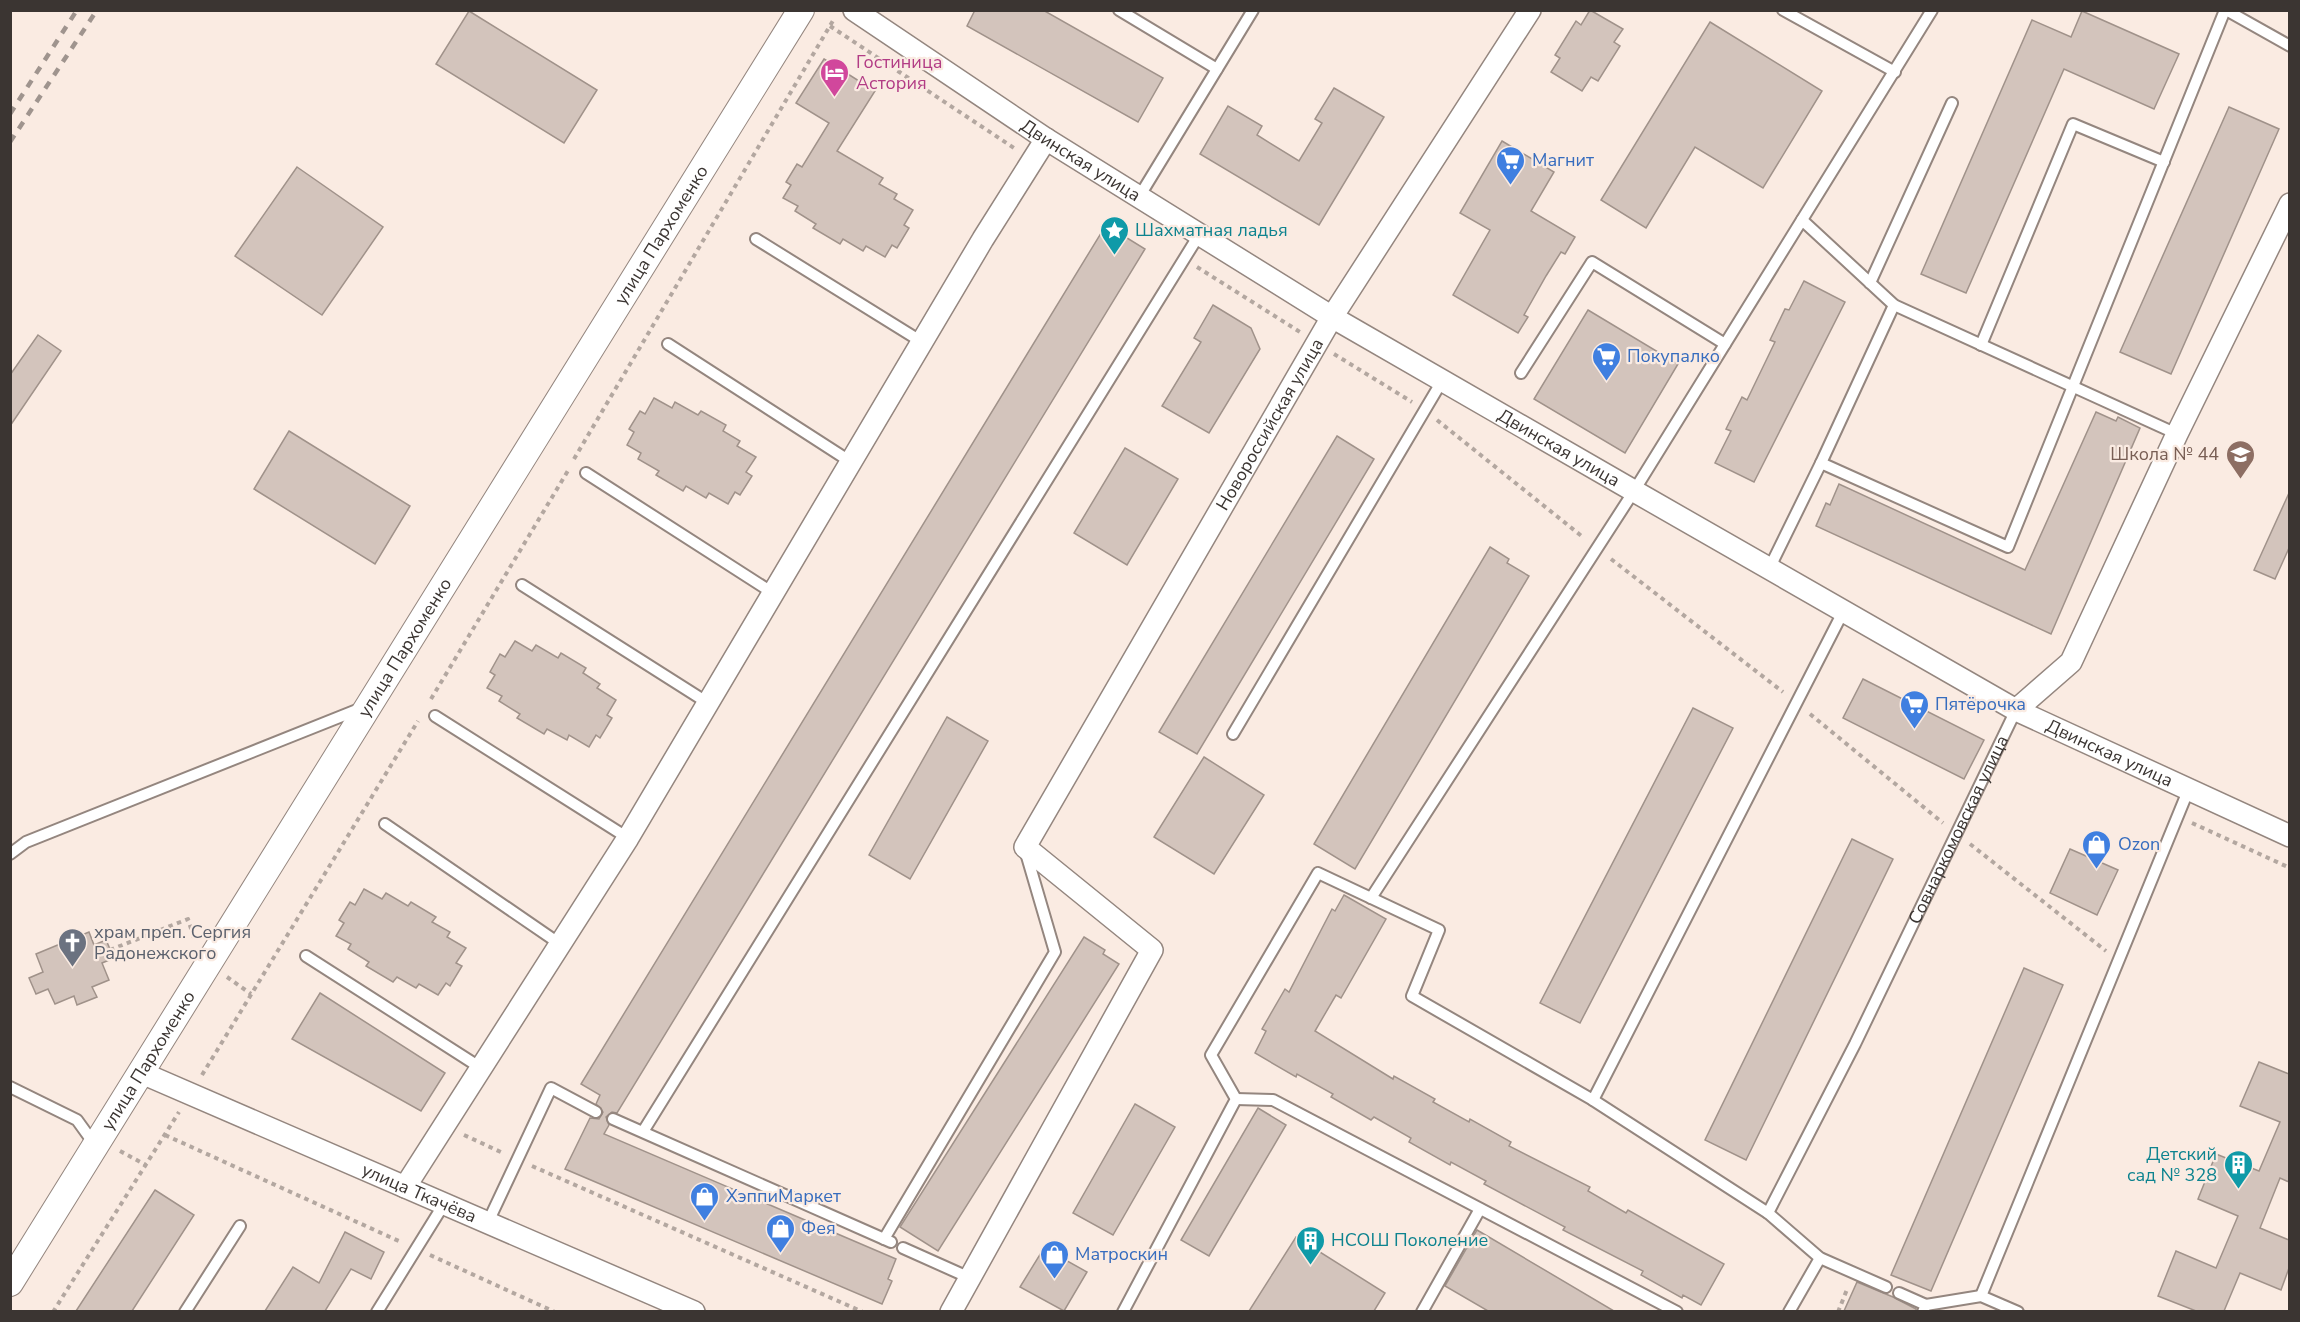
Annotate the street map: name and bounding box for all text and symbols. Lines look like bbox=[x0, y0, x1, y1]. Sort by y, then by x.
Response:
place label: Гостиница Астория bbox=[856, 50, 942, 95]
hotel icon: Гостиница Астория bbox=[819, 56, 851, 98]
street label: Двинская улица bbox=[1016, 113, 1145, 207]
supermarket icon: Магнит bbox=[1495, 144, 1527, 186]
place label: Магнит bbox=[1532, 148, 1594, 172]
street label: улица Пархоменко bbox=[609, 160, 714, 309]
place icon: Шахматная ладья bbox=[1098, 214, 1130, 256]
place label: Шахматная ладья bbox=[1135, 218, 1288, 242]
street label: Новороссийская улица bbox=[1211, 334, 1329, 515]
supermarket icon: Покупалко bbox=[1590, 340, 1622, 382]
place label: Покупалко bbox=[1627, 344, 1720, 368]
street label: Двинская улица bbox=[1493, 403, 1624, 492]
school or university icon: Школа № 44 bbox=[2224, 438, 2256, 480]
place label: Школа № 44 bbox=[2110, 442, 2219, 466]
street label: улица Пархоменко bbox=[352, 573, 457, 722]
supermarket icon: Пятёрочка bbox=[1898, 688, 1930, 730]
place label: Пятёрочка bbox=[1935, 692, 2026, 716]
street label: Двинская улица bbox=[2042, 713, 2177, 793]
street label: Совнаркомовская улица bbox=[1903, 731, 2014, 928]
shop icon: Ozon bbox=[2081, 828, 2113, 870]
place label: Ozon bbox=[2118, 832, 2160, 856]
place label: храм преп. Сергия Радонежского bbox=[94, 920, 251, 965]
church icon: храм преп. Сергия Радонежского bbox=[57, 926, 89, 968]
street label: улица Пархоменко bbox=[96, 986, 201, 1135]
place label: Детский сад № 328 bbox=[2127, 1142, 2217, 1187]
building icon: Детский сад № 328 bbox=[2222, 1148, 2254, 1190]
street label: улица Ткачёва bbox=[358, 1158, 480, 1228]
shop icon: ХэппиМаркет bbox=[689, 1180, 721, 1222]
place label: ХэппиМаркет bbox=[726, 1184, 841, 1208]
shop icon: Фея bbox=[764, 1212, 796, 1254]
place label: Фея bbox=[801, 1216, 836, 1240]
building icon: НСОШ Поколение bbox=[1294, 1224, 1326, 1266]
place label: НСОШ Поколение bbox=[1331, 1228, 1488, 1252]
shop icon: Матроскин bbox=[1038, 1238, 1070, 1280]
place label: Матроскин bbox=[1075, 1242, 1168, 1266]

